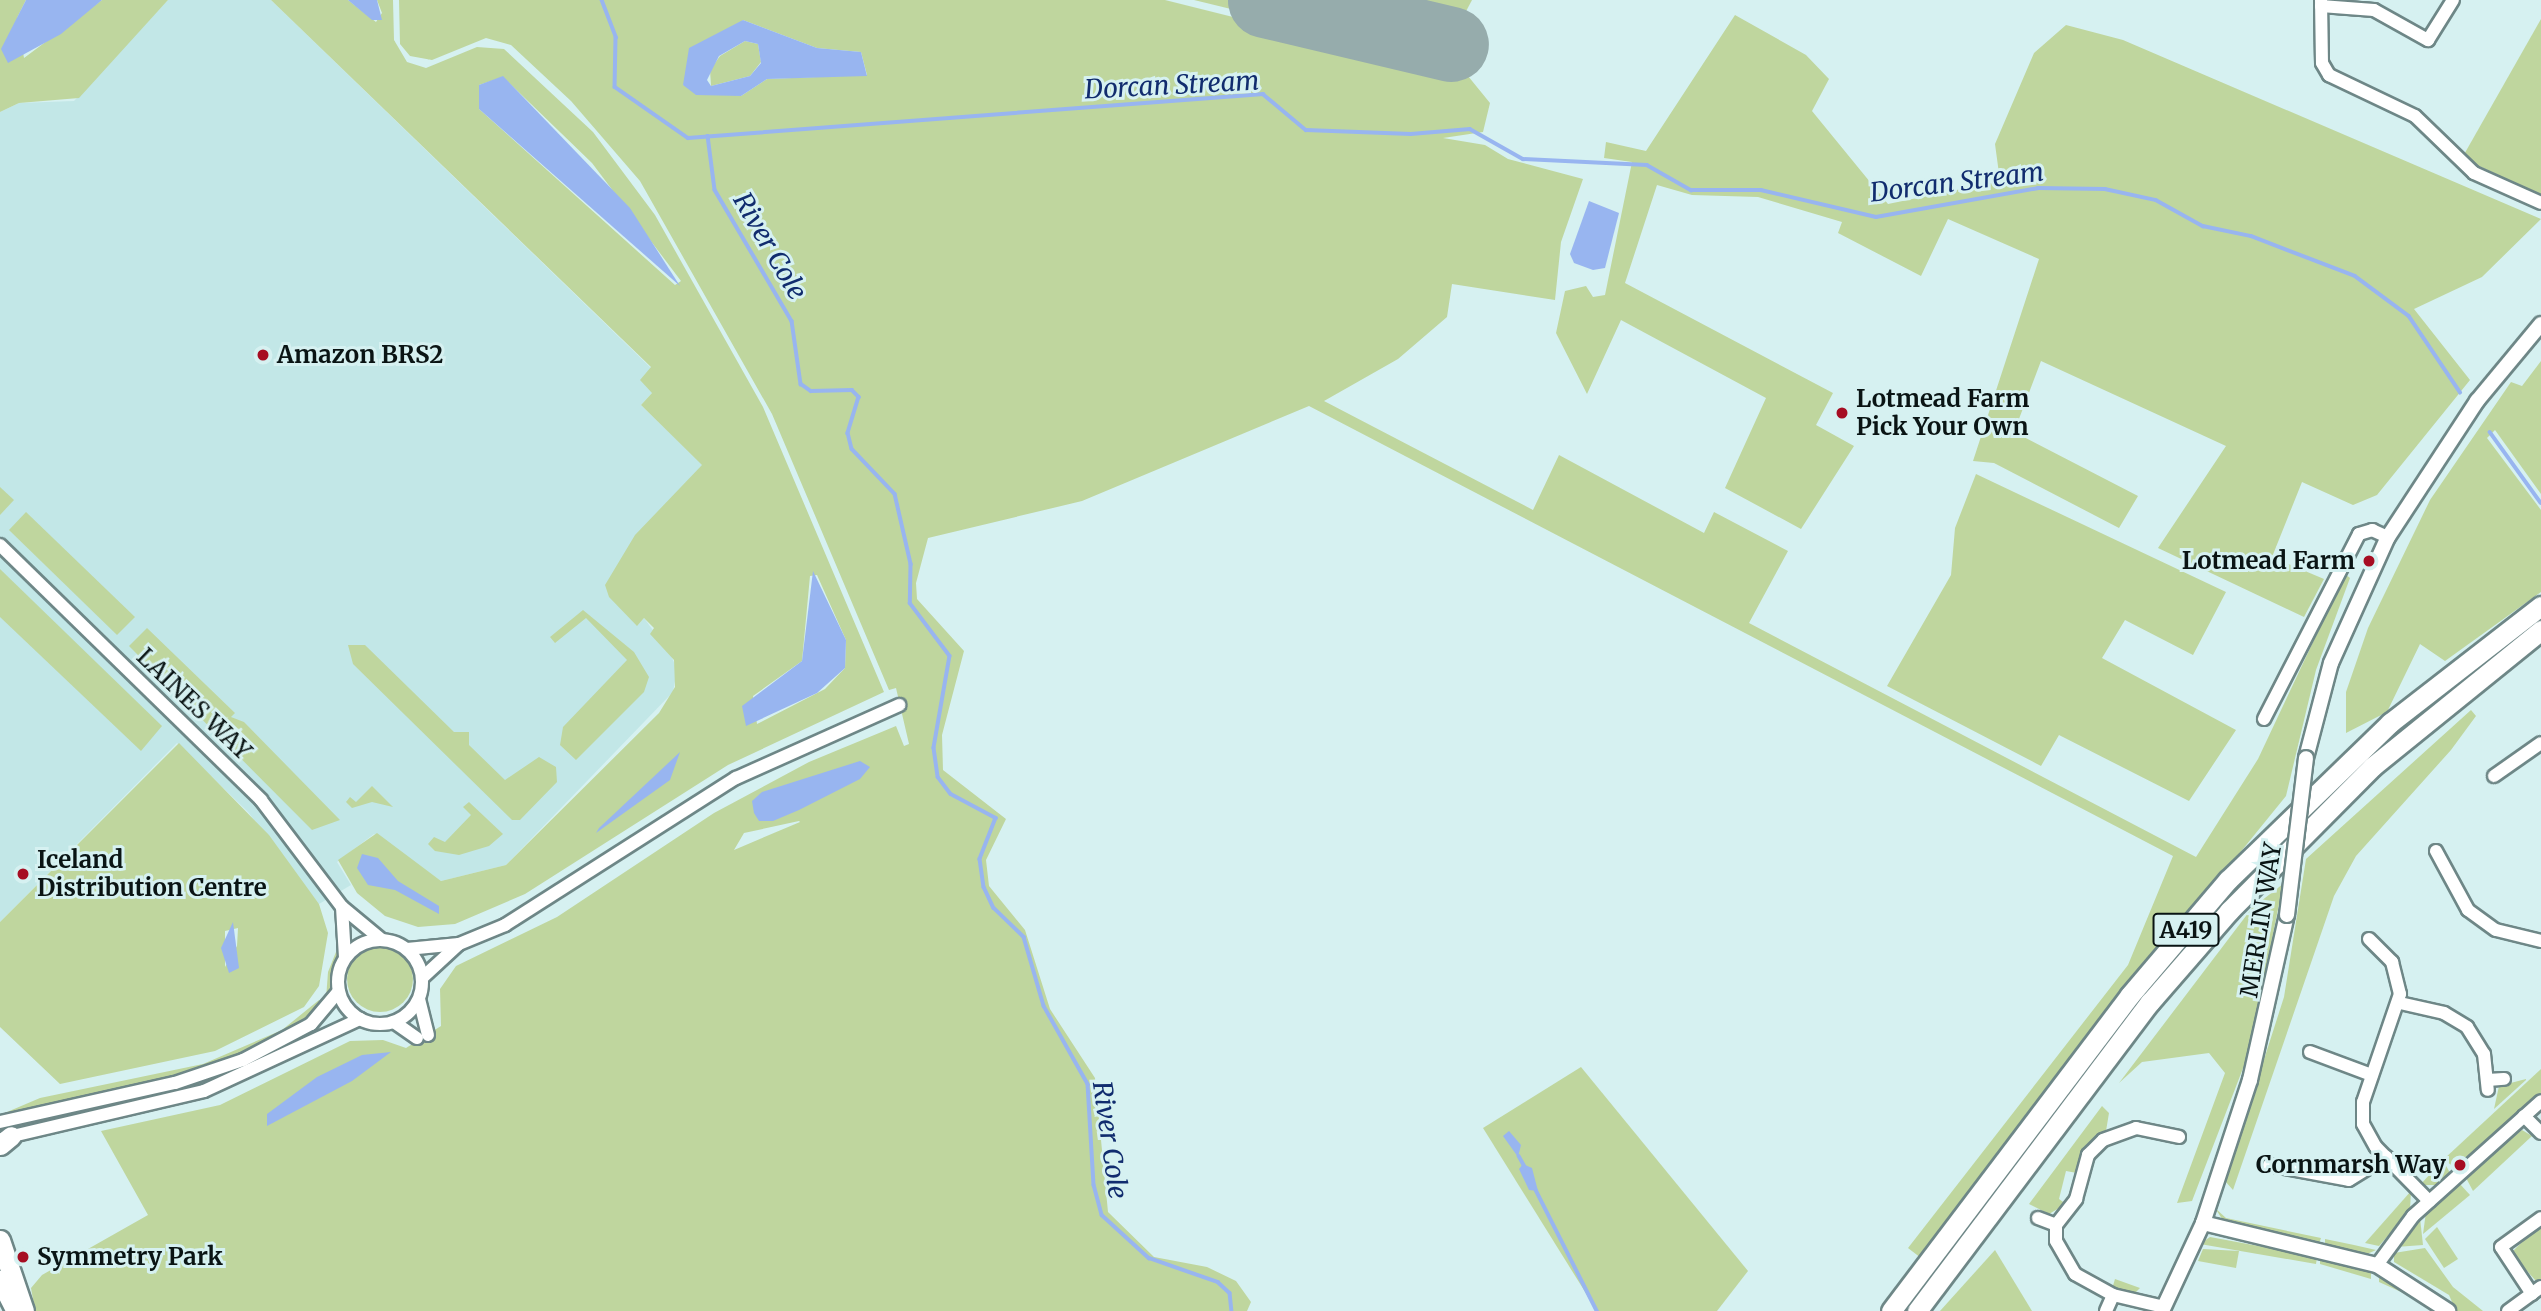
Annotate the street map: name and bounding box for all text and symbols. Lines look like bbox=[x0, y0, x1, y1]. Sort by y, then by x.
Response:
water label: Dorcan Stream bbox=[1084, 65, 1260, 105]
water label: Dorcan Stream bbox=[1868, 156, 2046, 208]
water label: River Cole bbox=[727, 187, 813, 305]
place label: Amazon BRS2 bbox=[277, 341, 443, 369]
marker: Amazon BRS2 bbox=[255, 347, 271, 363]
place label: Lotmead Farm Pick Your Own bbox=[1856, 385, 2029, 441]
marker: Lotmead Farm Pick Your Own bbox=[1834, 405, 1850, 421]
place label: Lotmead Farm bbox=[2182, 547, 2355, 575]
marker: Lotmead Farm bbox=[2361, 553, 2377, 569]
street label: LAINES WAY bbox=[131, 642, 257, 766]
street label: MERLIN WAY bbox=[2235, 841, 2287, 999]
place label: Iceland Distribution Centre bbox=[37, 846, 267, 902]
marker: Iceland Distribution Centre bbox=[15, 866, 31, 882]
road number: A419 bbox=[2151, 911, 2221, 950]
water label: River Cole bbox=[1086, 1079, 1134, 1201]
place label: Cornmarsh Way bbox=[2256, 1151, 2446, 1179]
marker: Cornmarsh Way bbox=[2452, 1157, 2468, 1173]
place label: Symmetry Park bbox=[37, 1243, 223, 1271]
marker: Symmetry Park bbox=[15, 1249, 31, 1265]

